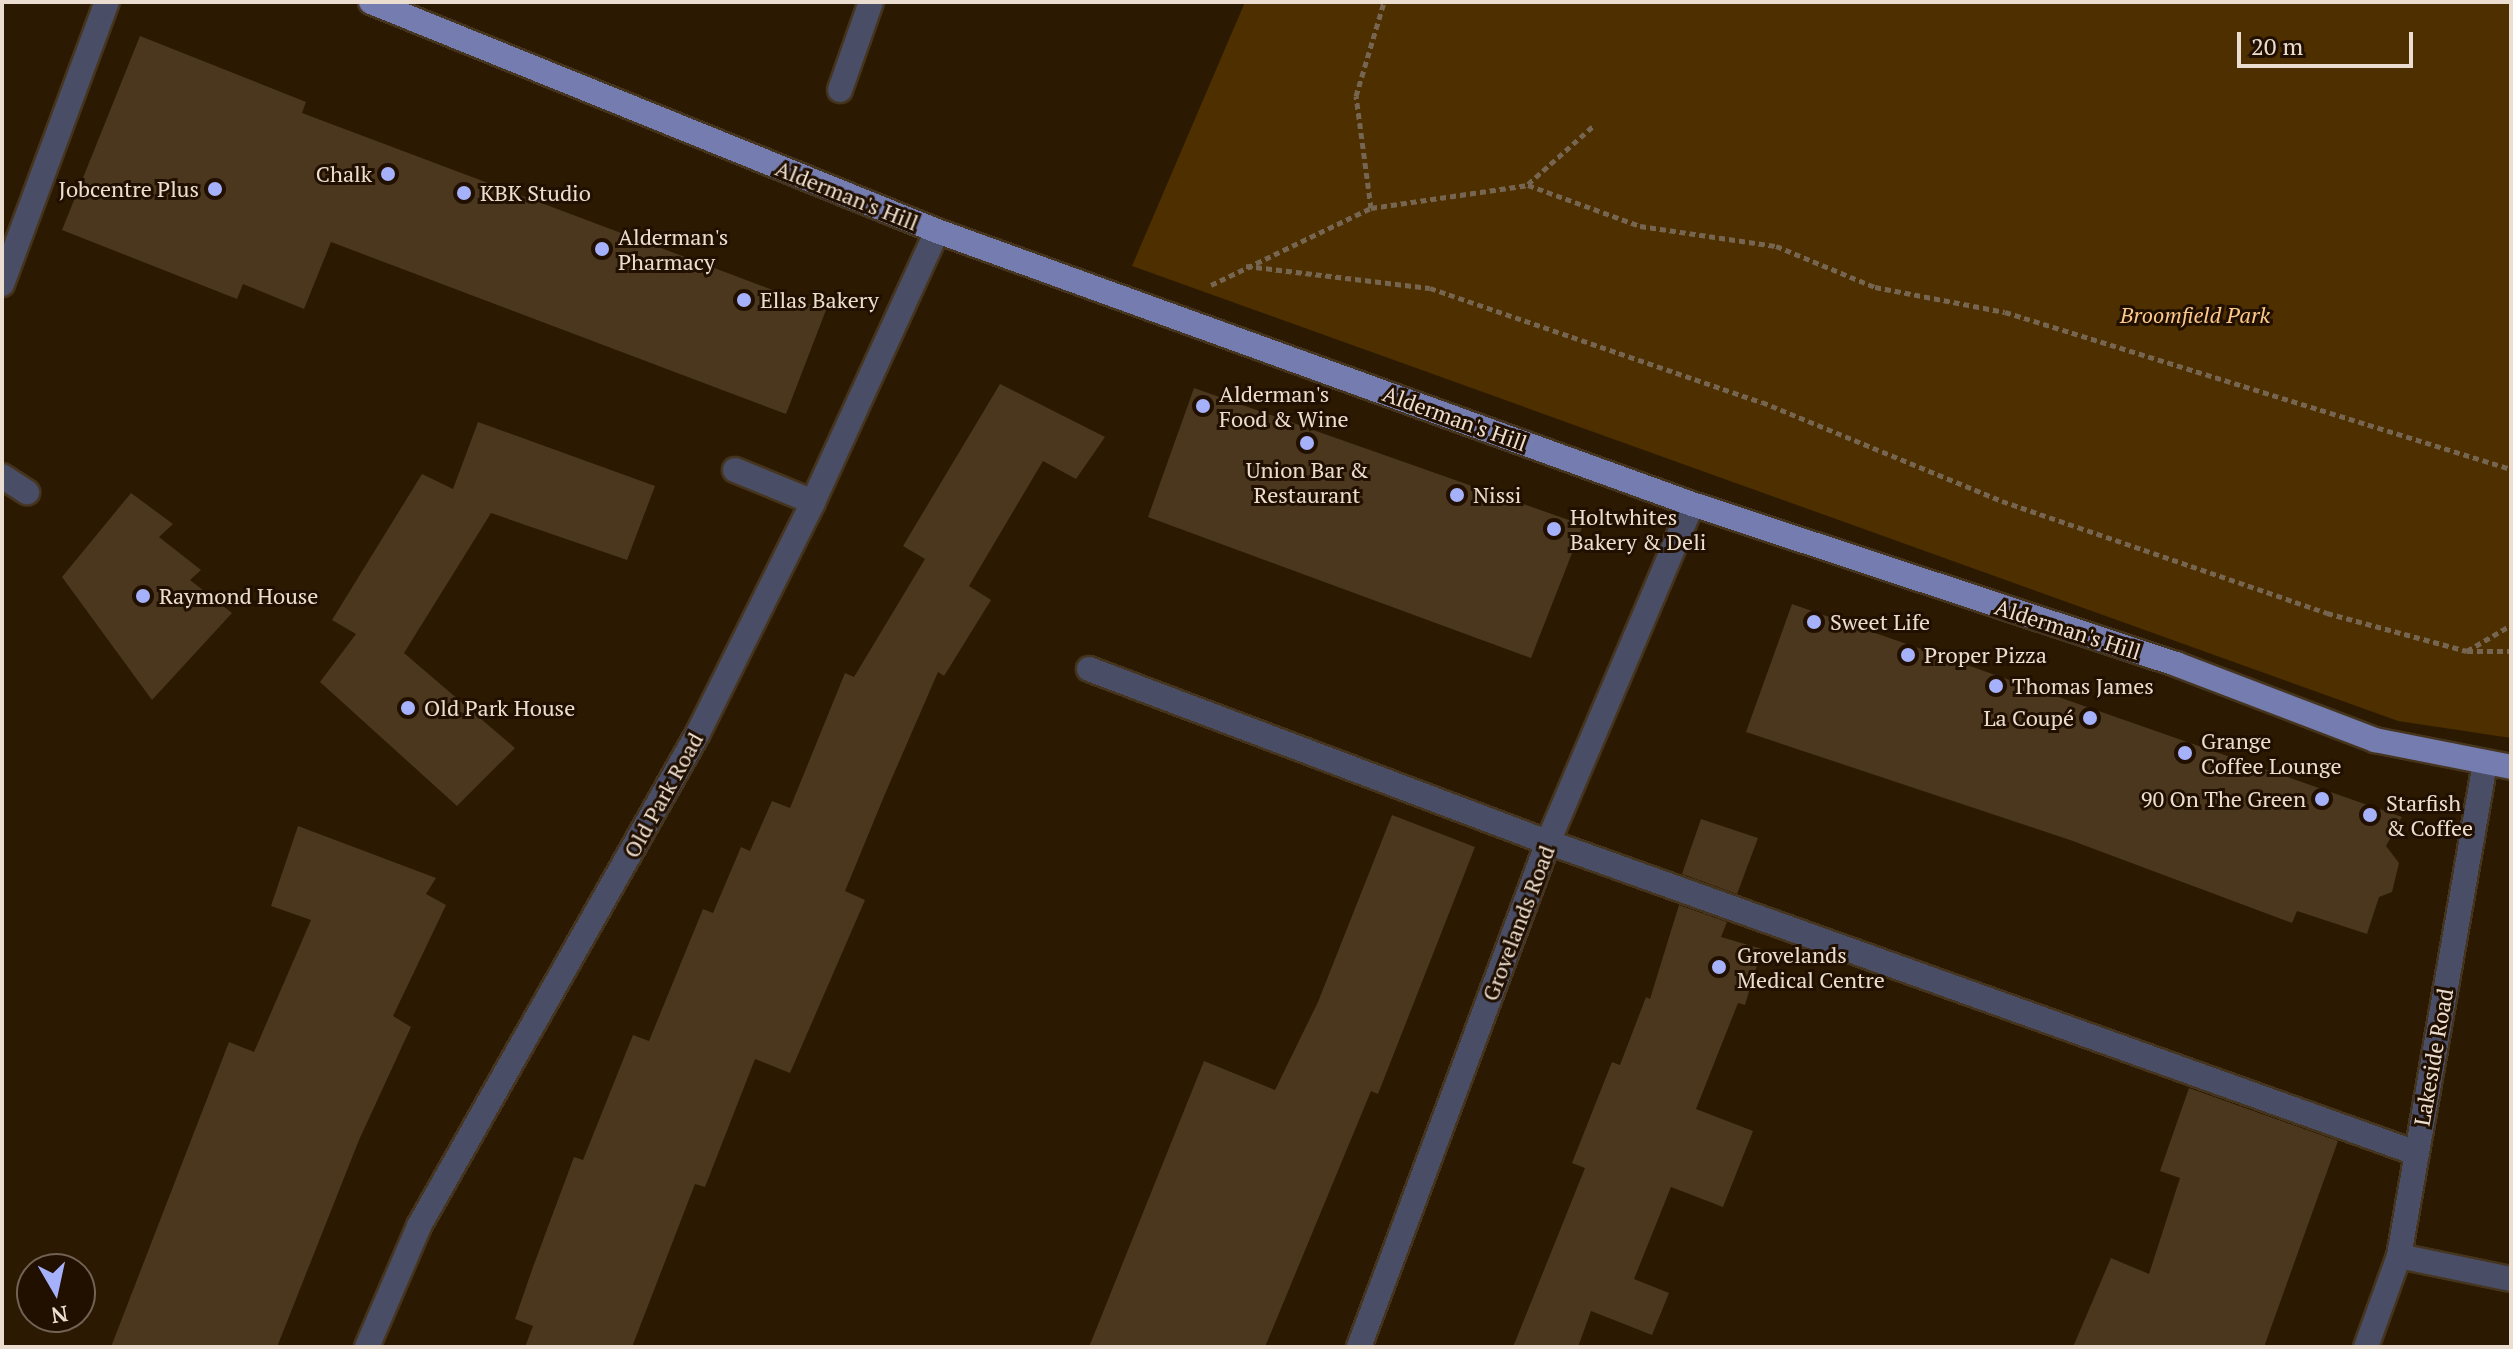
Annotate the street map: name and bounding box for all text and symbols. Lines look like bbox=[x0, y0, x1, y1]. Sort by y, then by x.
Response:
scale bar bbox=[2241, 16, 2417, 66]
text: 20 m bbox=[2251, 30, 2303, 62]
street label: Alderman's Hill bbox=[772, 154, 922, 236]
place label: Chalk bbox=[316, 161, 372, 187]
marker: Chalk bbox=[379, 165, 397, 183]
place label: Jobcentre Plus bbox=[58, 176, 199, 202]
marker: Jobcentre Plus bbox=[206, 180, 224, 198]
place label: KBK Studio bbox=[480, 180, 591, 206]
marker: KBK Studio bbox=[455, 184, 473, 202]
place label: Alderman's Pharmacy bbox=[618, 223, 728, 274]
marker: Alderman's Pharmacy bbox=[593, 240, 611, 258]
place label: Ellas Bakery bbox=[760, 287, 879, 313]
marker: Ellas Bakery bbox=[735, 291, 753, 309]
park label: Broomfield Park bbox=[2120, 302, 2270, 328]
place label: Alderman's Food & Wine bbox=[1219, 380, 1349, 432]
street label: Alderman's Hill bbox=[1379, 380, 1531, 456]
marker: Alderman's Food & Wine bbox=[1194, 397, 1212, 415]
marker: Union Bar & Restaurant bbox=[1298, 434, 1316, 452]
place label: Union Bar & Restaurant bbox=[1246, 456, 1368, 508]
place label: Nissi bbox=[1473, 482, 1521, 508]
marker: Nissi bbox=[1448, 486, 1466, 504]
place label: Holtwhites Bakery & Deli bbox=[1570, 503, 1706, 554]
marker: Holtwhites Bakery & Deli bbox=[1545, 520, 1563, 538]
place label: Raymond House bbox=[159, 583, 318, 609]
marker: Raymond House bbox=[134, 587, 152, 605]
street label: Alderman's Hill bbox=[1992, 593, 2144, 665]
place label: Sweet Life bbox=[1830, 609, 1930, 635]
marker: Sweet Life bbox=[1805, 613, 1823, 631]
place label: Proper Pizza bbox=[1924, 642, 2047, 668]
marker: Proper Pizza bbox=[1899, 646, 1917, 664]
place label: Thomas James bbox=[2012, 673, 2154, 699]
marker: Thomas James bbox=[1987, 677, 2005, 695]
place label: Old Park House bbox=[424, 695, 575, 721]
marker: Old Park House bbox=[399, 699, 417, 717]
place label: La Coupé bbox=[1984, 705, 2074, 731]
marker: La Coupé bbox=[2081, 709, 2099, 727]
place label: Grange Coffee Lounge bbox=[2201, 727, 2342, 778]
street label: Old Park Road bbox=[618, 728, 708, 862]
marker: Grange Coffee Lounge bbox=[2176, 744, 2194, 762]
place label: 90 On The Green bbox=[2141, 786, 2306, 812]
place label: Starfish & Coffee bbox=[2386, 789, 2473, 840]
marker: 90 On The Green bbox=[2313, 790, 2331, 808]
marker: Starfish & Coffee bbox=[2361, 806, 2379, 824]
street label: Grovelands Road bbox=[1476, 842, 1560, 1004]
place label: Grovelands Medical Centre bbox=[1737, 941, 1885, 992]
marker: Grovelands Medical Centre bbox=[1708, 956, 1730, 978]
street label: Lakeside Road bbox=[2408, 986, 2458, 1128]
north arrow bbox=[16, 1253, 96, 1333]
text: N bbox=[49, 1300, 70, 1331]

